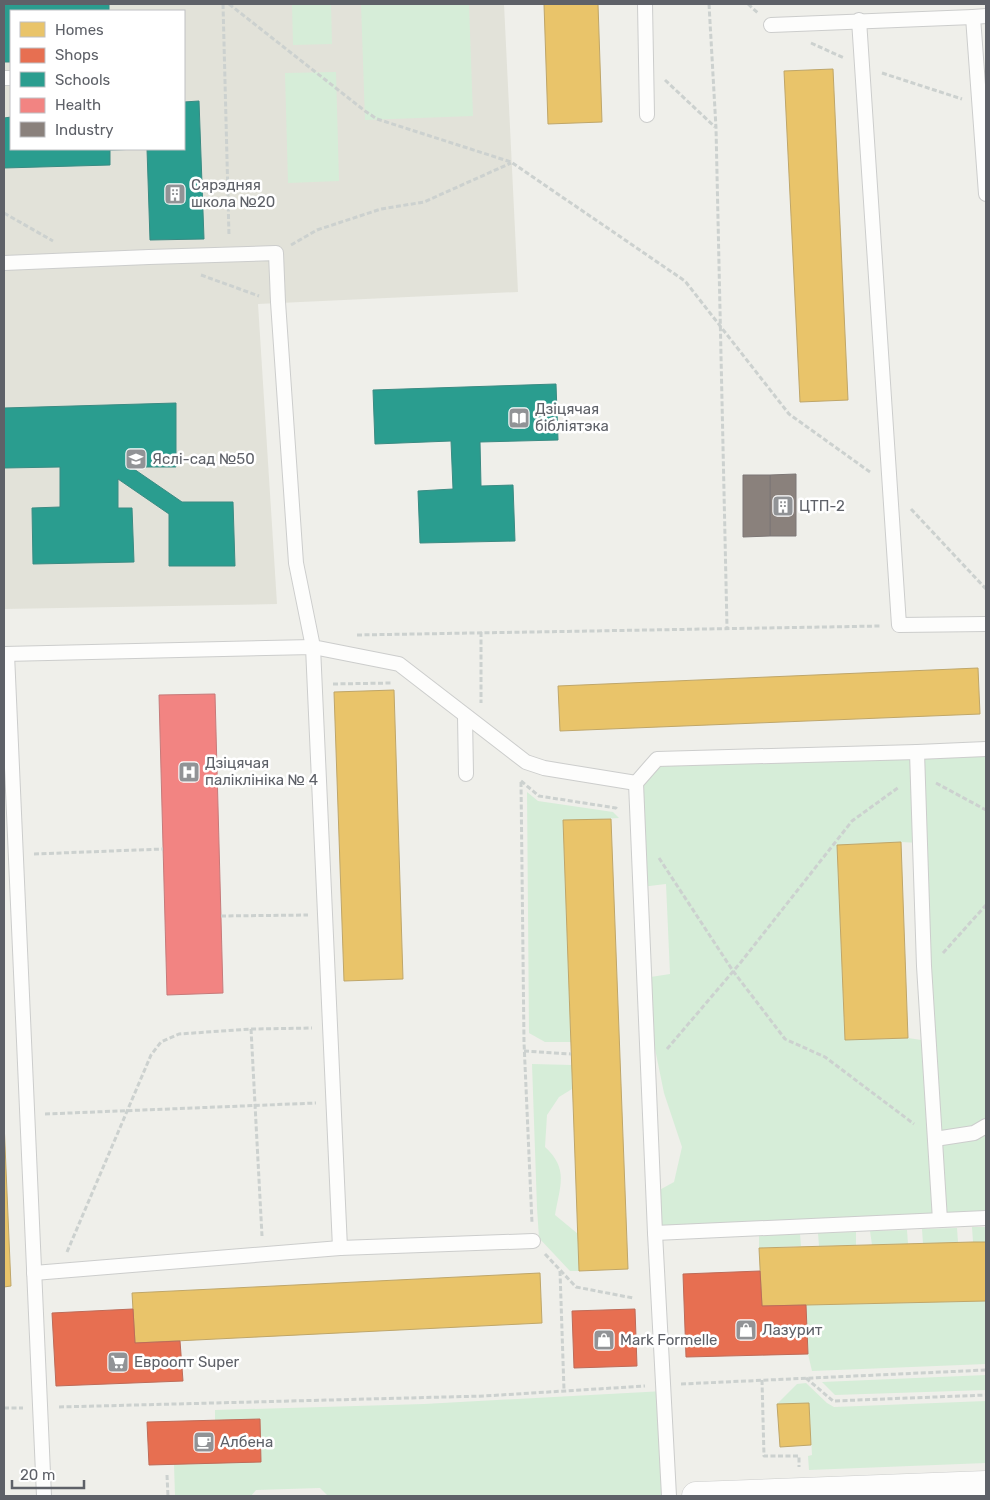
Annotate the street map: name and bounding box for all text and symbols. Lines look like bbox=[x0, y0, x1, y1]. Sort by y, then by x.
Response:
legend bbox=[10, 10, 185, 150]
text: Homes bbox=[55, 21, 104, 39]
text: Shops bbox=[55, 46, 99, 64]
text: Schools bbox=[55, 71, 111, 89]
text: Health bbox=[55, 96, 101, 114]
text: Industry bbox=[55, 121, 114, 139]
place label: Сярэдняя школа №20 bbox=[191, 176, 275, 211]
building icon: Сярэдняя школа №20 bbox=[163, 182, 187, 206]
place label: Дзіцячая бібліятэка bbox=[535, 400, 609, 435]
library icon: Дзіцячая бібліятэка bbox=[507, 406, 531, 430]
school or university icon: Яслі-сад №50 bbox=[124, 447, 148, 471]
place label: Яслі-сад №50 bbox=[152, 450, 255, 468]
building icon: ЦТП-2 bbox=[771, 494, 795, 518]
place label: ЦТП-2 bbox=[799, 497, 845, 515]
place label: Дзіцячая паліклініка № 4 bbox=[205, 754, 318, 789]
hospital icon: Дзіцячая паліклініка № 4 bbox=[177, 760, 201, 784]
shop icon: Лазурит bbox=[734, 1318, 758, 1342]
place label: Лазурит bbox=[762, 1321, 823, 1339]
shop icon: Mark Formelle bbox=[592, 1328, 616, 1352]
place label: Mark Formelle bbox=[620, 1331, 718, 1349]
supermarket icon: Евроопт Super bbox=[106, 1350, 130, 1374]
place label: Евроопт Super bbox=[134, 1353, 240, 1371]
cafe icon: Албена bbox=[192, 1430, 216, 1454]
place label: Албена bbox=[220, 1433, 273, 1451]
scale bar bbox=[12, 1458, 85, 1490]
text: 20 m bbox=[20, 1466, 55, 1484]

